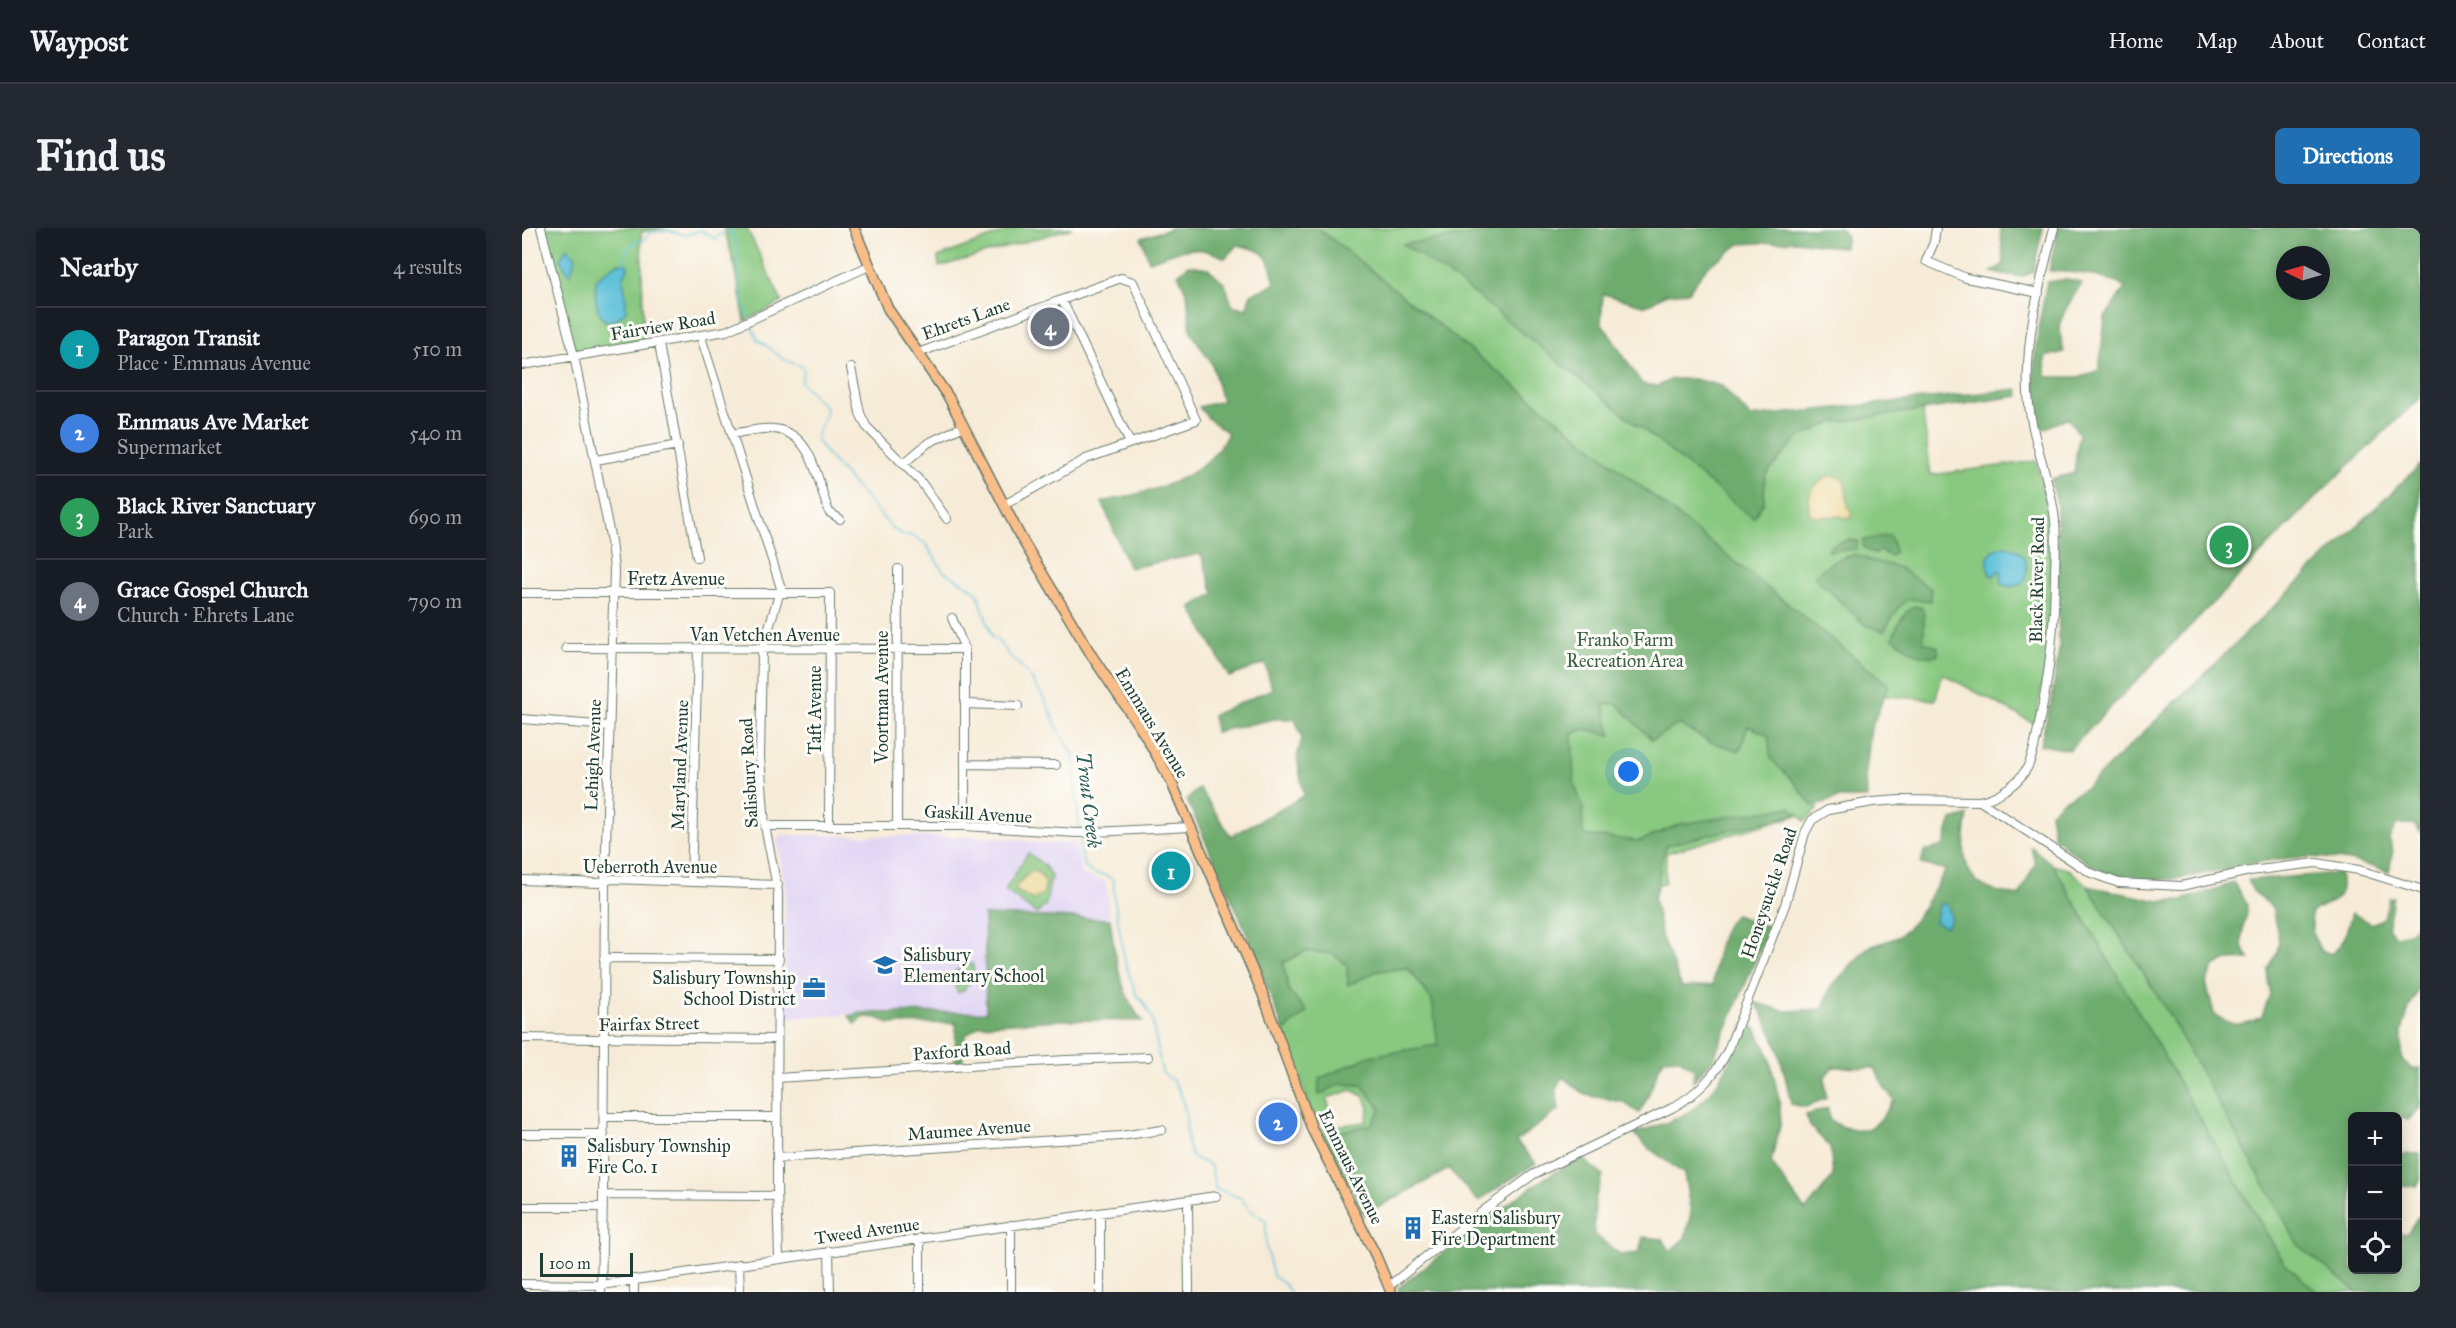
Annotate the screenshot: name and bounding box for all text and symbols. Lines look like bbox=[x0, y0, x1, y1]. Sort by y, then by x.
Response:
text: Waypost bbox=[30, 24, 128, 59]
text: Home bbox=[2108, 28, 2163, 54]
text: Map bbox=[2196, 28, 2237, 54]
text: About bbox=[2270, 28, 2324, 54]
text: Contact bbox=[2357, 28, 2426, 54]
button: Directions bbox=[2275, 128, 2420, 184]
text: Find us bbox=[36, 130, 166, 182]
north arrow bbox=[2276, 246, 2330, 300]
text: Nearby bbox=[60, 251, 138, 283]
text: 4 results bbox=[393, 255, 462, 279]
street label: Ehrets Lane bbox=[919, 293, 1013, 345]
pin: 4 bbox=[1030, 304, 1070, 350]
street label: Fairview Road bbox=[609, 307, 717, 345]
text: Paragon Transit bbox=[117, 324, 260, 351]
text: 1 bbox=[76, 337, 83, 361]
text: 510 m bbox=[412, 337, 462, 361]
text: Place · Emmaus Avenue bbox=[117, 351, 311, 375]
text: Emmaus Ave Market bbox=[117, 408, 309, 435]
text: 2 bbox=[75, 421, 84, 445]
text: 540 m bbox=[409, 421, 462, 445]
text: Supermarket bbox=[117, 435, 222, 459]
text: Black River Sanctuary bbox=[117, 492, 315, 519]
text: 3 bbox=[76, 505, 84, 529]
text: 690 m bbox=[408, 505, 462, 529]
street label: Black River Road bbox=[2025, 517, 2049, 643]
text: Park bbox=[117, 519, 153, 543]
pin: 3 bbox=[2210, 522, 2248, 568]
street label: Fretz Avenue bbox=[627, 568, 725, 590]
text: Grace Gospel Church bbox=[117, 576, 309, 603]
text: 4 bbox=[74, 589, 85, 613]
text: 790 m bbox=[408, 589, 462, 613]
text: Church · Ehrets Lane bbox=[117, 603, 294, 627]
street label: Van Vetchen Avenue bbox=[689, 624, 840, 646]
park label: Franko Farm Recreation Area bbox=[1566, 629, 1684, 672]
street label: Voortman Avenue bbox=[871, 630, 893, 765]
street label: Emmaus Avenue bbox=[1110, 664, 1194, 782]
street label: Taft Avenue bbox=[804, 665, 826, 755]
street label: Lehigh Avenue bbox=[580, 699, 607, 811]
street label: Maryland Avenue bbox=[667, 699, 693, 831]
street label: Salisbury Road bbox=[735, 717, 763, 829]
water label: Trout Creek bbox=[1071, 751, 1107, 849]
your location bbox=[1614, 757, 1643, 786]
street label: Gaskill Avenue bbox=[923, 800, 1033, 828]
street label: Honeysuckle Road bbox=[1736, 825, 1802, 961]
pin: 1 bbox=[1152, 848, 1190, 894]
street label: Ueberroth Avenue bbox=[583, 856, 717, 878]
place label: Salisbury Elementary School bbox=[903, 944, 1045, 987]
school or university icon: Salisbury Elementary School bbox=[872, 952, 898, 978]
place label: Salisbury Township School District bbox=[652, 967, 797, 1010]
office icon: Salisbury Township School District bbox=[801, 975, 827, 1001]
street label: Fairfax Street bbox=[598, 1012, 700, 1036]
street label: Paxford Road bbox=[912, 1037, 1012, 1065]
pin: 2 bbox=[1258, 1100, 1298, 1144]
street label: Emmaus Avenue bbox=[1314, 1106, 1388, 1228]
map controls bbox=[2348, 1112, 2402, 1274]
button: + bbox=[2348, 1112, 2402, 1166]
street label: Maumee Avenue bbox=[907, 1115, 1031, 1145]
place label: Salisbury Township Fire Co. 1 bbox=[587, 1135, 731, 1178]
building icon: Salisbury Township Fire Co. 1 bbox=[556, 1143, 582, 1169]
button: − bbox=[2348, 1166, 2402, 1220]
place label: Eastern Salisbury Fire Department bbox=[1431, 1207, 1561, 1250]
street label: Tweed Avenue bbox=[813, 1213, 921, 1249]
building icon: Eastern Salisbury Fire Department bbox=[1400, 1215, 1426, 1241]
button: locate bbox=[2348, 1220, 2402, 1274]
scale bar bbox=[540, 1250, 633, 1278]
text: 100 m bbox=[549, 1254, 591, 1273]

